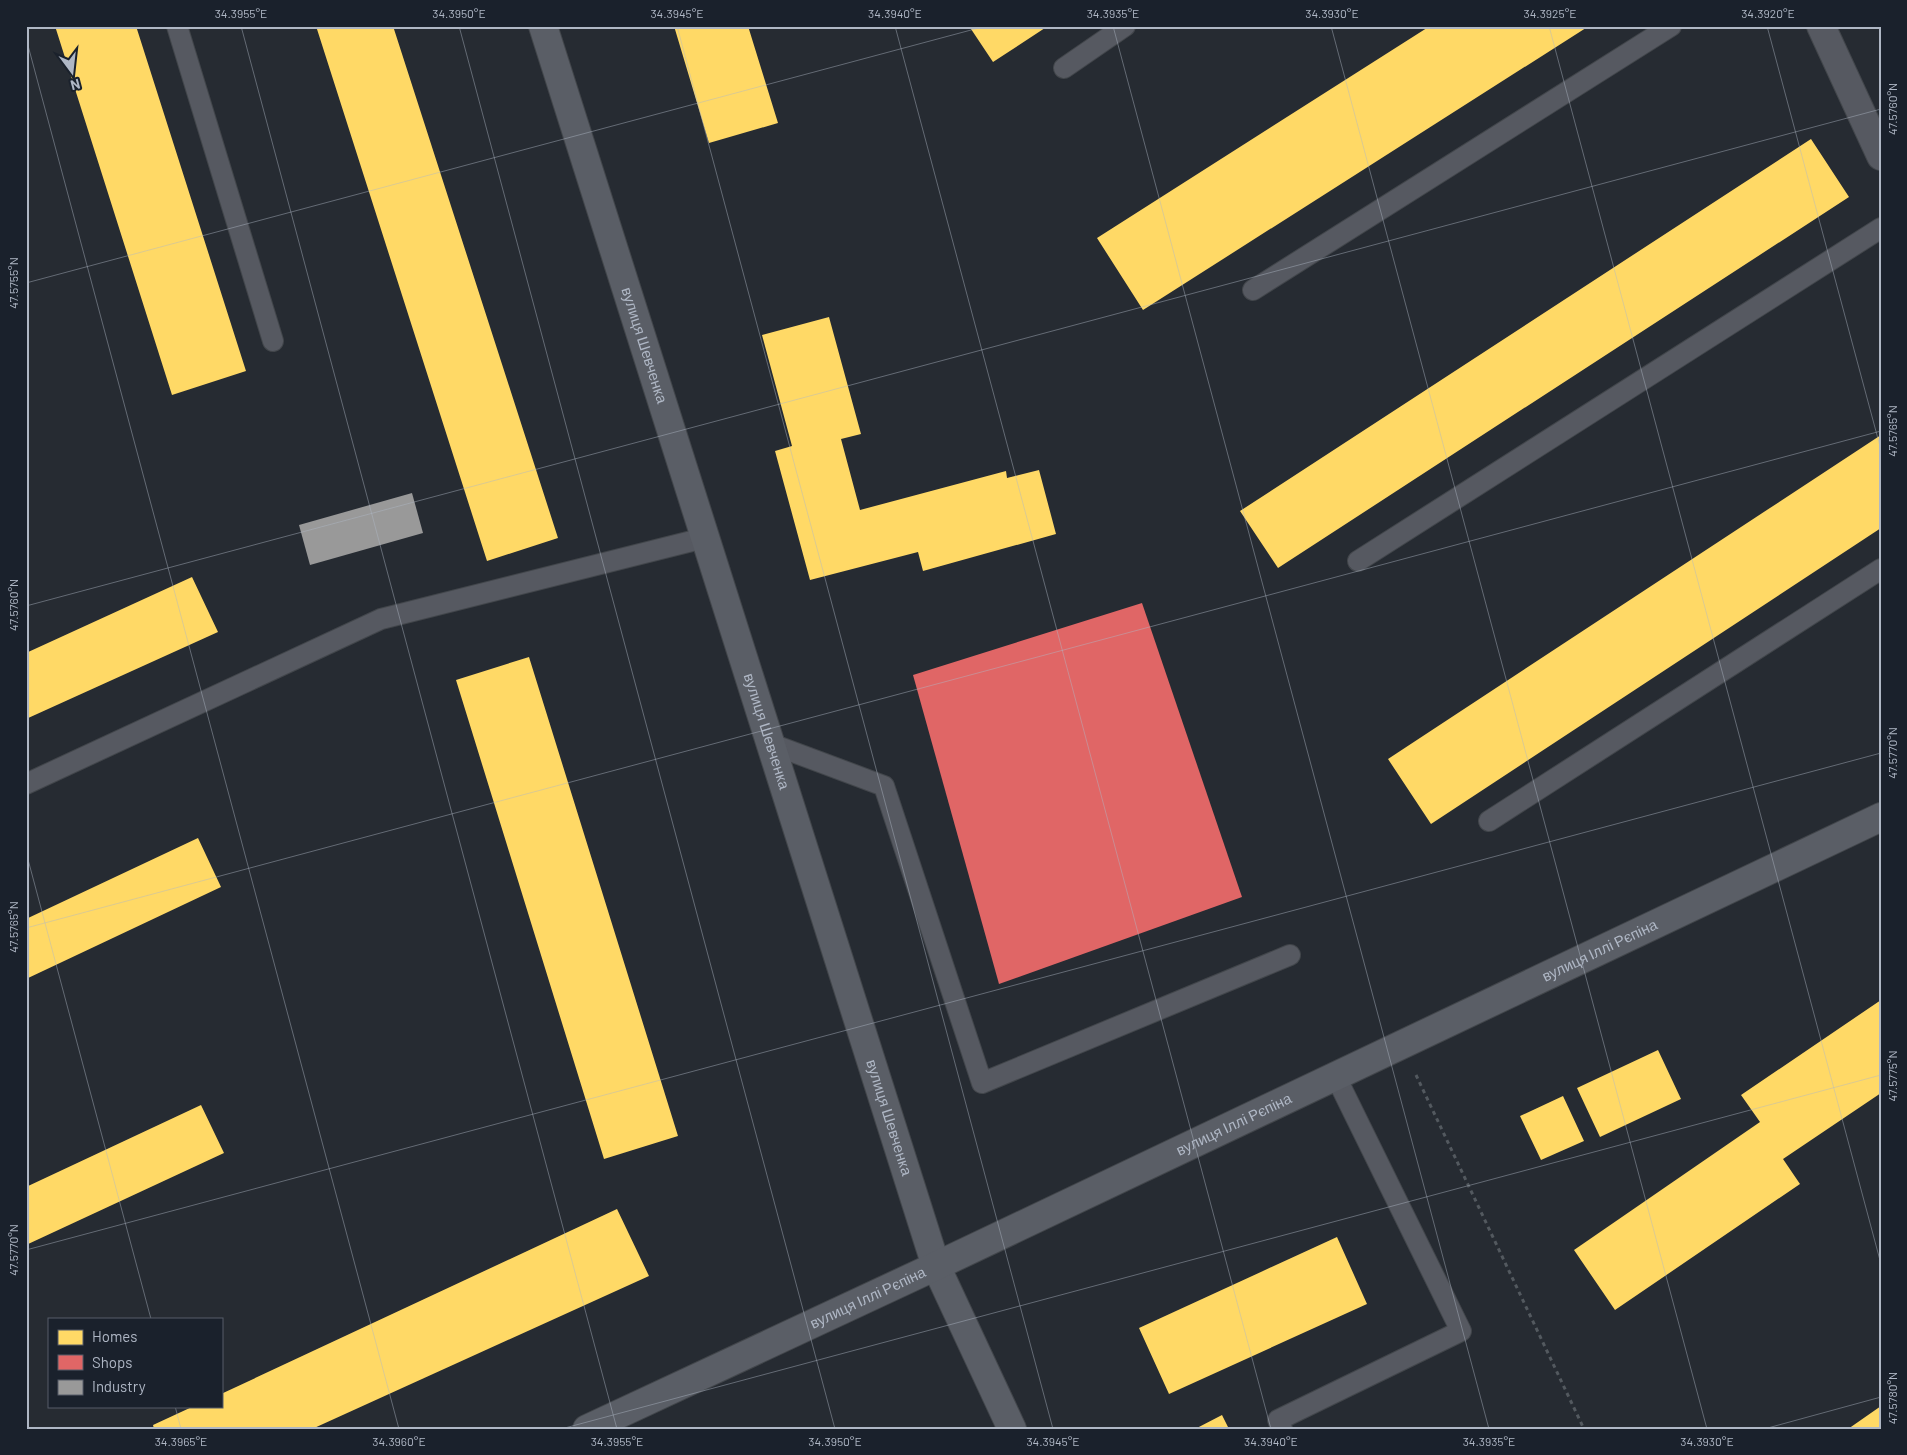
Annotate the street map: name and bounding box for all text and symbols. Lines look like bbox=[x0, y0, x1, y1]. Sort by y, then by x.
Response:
text: 34.3955°E bbox=[215, 6, 267, 20]
text: 34.3950°E bbox=[432, 6, 486, 20]
text: 34.3945°E bbox=[650, 6, 704, 20]
text: 34.3940°E bbox=[868, 6, 922, 20]
text: 34.3935°E bbox=[1087, 6, 1139, 20]
text: 34.3930°E bbox=[1305, 6, 1359, 20]
text: 34.3925°E bbox=[1524, 6, 1577, 20]
text: 34.3920°E bbox=[1741, 6, 1795, 20]
north arrow bbox=[48, 48, 98, 98]
text: N bbox=[69, 76, 82, 94]
text: 47.5760°N bbox=[1885, 83, 1899, 135]
text: 47.5755°N bbox=[6, 257, 20, 309]
street label: вулиця Шевченка bbox=[618, 285, 672, 406]
text: 47.5765°N bbox=[1885, 405, 1899, 457]
text: 47.5760°N bbox=[6, 579, 20, 631]
street label: вулиця Шевченка bbox=[741, 671, 795, 792]
text: 47.5770°N bbox=[1885, 727, 1899, 779]
text: 47.5765°N bbox=[6, 901, 20, 953]
street label: вулиця Іллі Рєпіна bbox=[1539, 914, 1660, 985]
text: 47.5775°N bbox=[1885, 1050, 1899, 1102]
street label: вулиця Шевченка bbox=[863, 1057, 917, 1178]
street label: вулиця Іллі Рєпіна bbox=[1173, 1088, 1295, 1159]
text: 47.5770°N bbox=[6, 1224, 20, 1276]
street label: вулиця Іллі Рєпіна bbox=[807, 1262, 929, 1332]
legend bbox=[48, 1318, 222, 1408]
text: Homes bbox=[92, 1327, 137, 1345]
text: Shops bbox=[92, 1353, 132, 1371]
text: 47.5780°N bbox=[1885, 1372, 1899, 1424]
text: Industry bbox=[92, 1377, 146, 1395]
text: 34.3965°E bbox=[155, 1434, 207, 1448]
text: 34.3960°E bbox=[372, 1434, 426, 1448]
text: 34.3955°E bbox=[591, 1434, 643, 1448]
text: 34.3950°E bbox=[808, 1434, 862, 1448]
text: 34.3945°E bbox=[1026, 1434, 1080, 1448]
text: 34.3940°E bbox=[1244, 1434, 1298, 1448]
text: 34.3935°E bbox=[1463, 1434, 1515, 1448]
text: 34.3930°E bbox=[1680, 1434, 1734, 1448]

